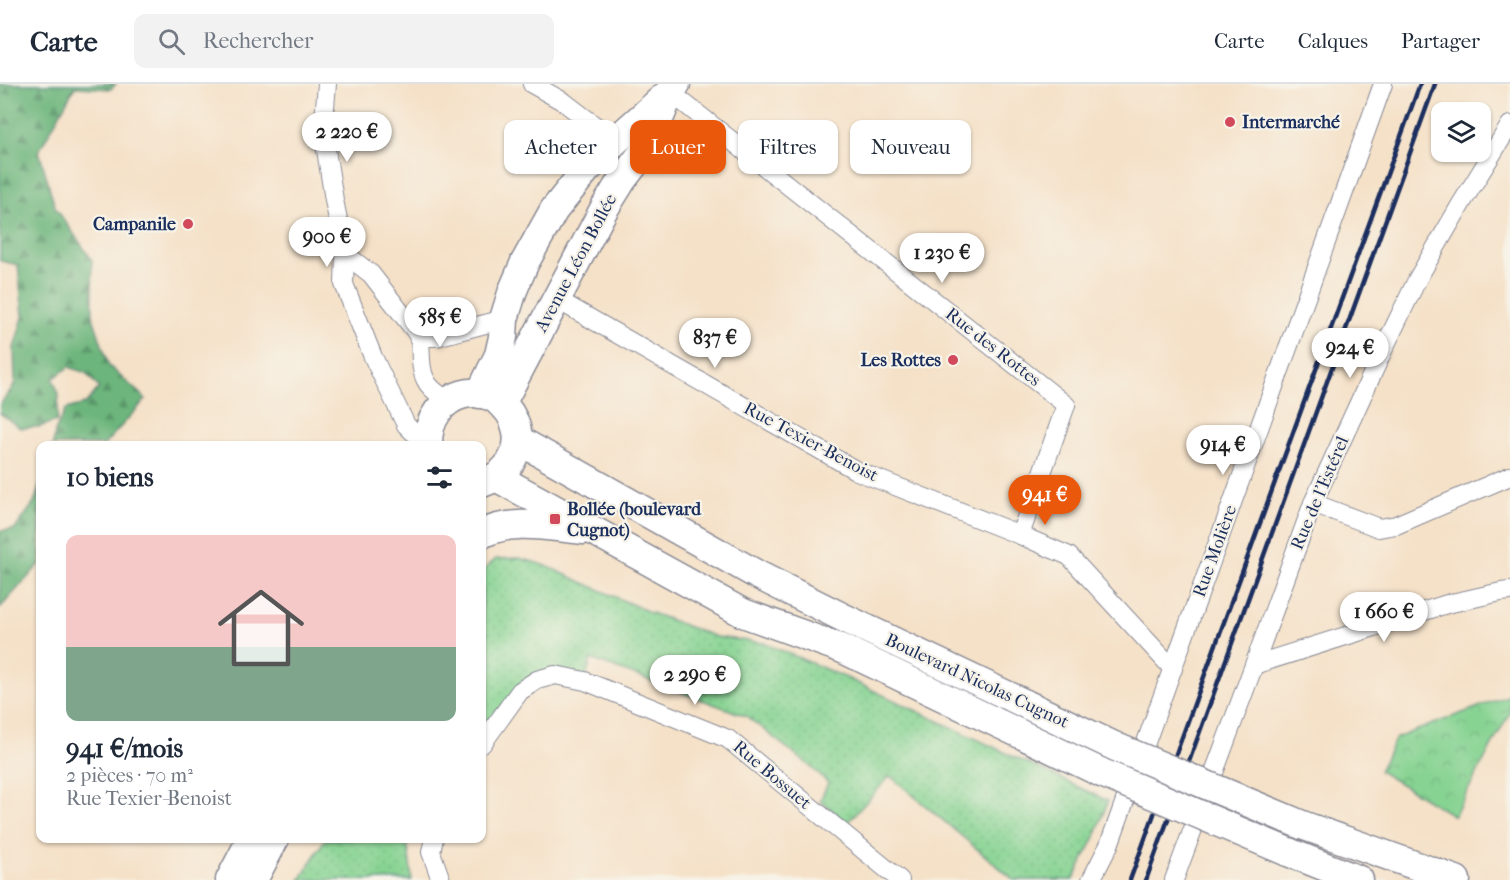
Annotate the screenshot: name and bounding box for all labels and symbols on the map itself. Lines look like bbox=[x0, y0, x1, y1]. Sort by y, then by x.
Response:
pin: 2 220 € bbox=[292, 112, 402, 163]
place label: Intermarché bbox=[1242, 112, 1340, 133]
marker: Intermarché bbox=[1223, 115, 1237, 129]
street label: Avenue Léon Bollée bbox=[530, 190, 621, 337]
place label: Campanile bbox=[93, 214, 176, 235]
marker: Campanile bbox=[181, 217, 195, 231]
pin: 900 € bbox=[285, 217, 369, 268]
pin: 1 230 € bbox=[887, 233, 997, 284]
pin: 585 € bbox=[398, 297, 482, 348]
street label: Rue des Rottes bbox=[941, 303, 1045, 391]
pin: 837 € bbox=[673, 318, 757, 369]
pin: 924 € bbox=[1308, 328, 1392, 379]
place label: Les Rottes bbox=[860, 350, 941, 371]
marker: Les Rottes bbox=[946, 353, 960, 367]
street label: Rue Texier-Benoist bbox=[740, 398, 882, 487]
pin: 914 € bbox=[1181, 425, 1265, 476]
street label: Rue de l'Estérel bbox=[1287, 433, 1353, 553]
pin: 941 € bbox=[1003, 475, 1087, 526]
place label: Bollée (boulevard Cugnot) bbox=[567, 499, 702, 541]
street label: Rue Molière bbox=[1189, 502, 1241, 600]
marker: Bollée (boulevard Cugnot) bbox=[548, 512, 562, 526]
pin: 1 660 € bbox=[1329, 592, 1439, 643]
street label: Boulevard Nicolas Cugnot bbox=[882, 629, 1073, 733]
pin: 2 290 € bbox=[640, 655, 750, 706]
street label: Rue Bossuet bbox=[729, 736, 816, 814]

